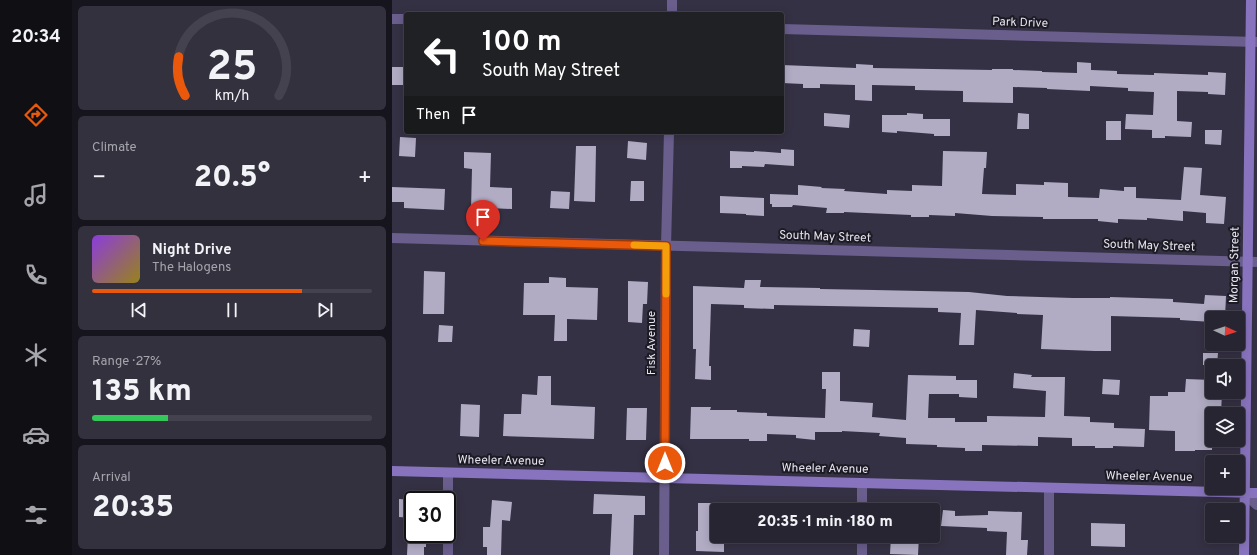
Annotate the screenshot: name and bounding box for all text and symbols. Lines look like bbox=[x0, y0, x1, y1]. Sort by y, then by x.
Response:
street label: Park Drive bbox=[992, 14, 1048, 32]
text: 100 m bbox=[482, 25, 562, 61]
text: 20:34 bbox=[11, 26, 61, 49]
icon: left bbox=[416, 28, 468, 80]
text: 25 bbox=[207, 42, 257, 95]
text: South May Street bbox=[482, 60, 620, 83]
text: km/h bbox=[215, 87, 249, 105]
icon: directions bbox=[22, 101, 50, 129]
icon: arrive bbox=[458, 104, 480, 126]
text: Then bbox=[416, 106, 450, 125]
text: Climate bbox=[92, 140, 137, 156]
text: 20.5° bbox=[194, 160, 270, 197]
text: − bbox=[92, 165, 106, 192]
text: + bbox=[358, 165, 372, 192]
icon: music bbox=[22, 181, 50, 209]
pin bbox=[466, 200, 500, 241]
icon: arrive bbox=[472, 206, 494, 228]
street label: South May Street bbox=[779, 227, 871, 247]
street label: Morgan Street bbox=[1226, 227, 1244, 303]
street label: South May Street bbox=[1103, 236, 1195, 256]
text: Night Drive bbox=[152, 241, 232, 260]
text: The Halogens bbox=[152, 260, 231, 276]
icon: phone bbox=[22, 261, 50, 289]
icon: previous bbox=[128, 299, 150, 321]
icon: pause bbox=[221, 299, 243, 321]
icon: next bbox=[314, 299, 336, 321]
street label: Fisk Avenue bbox=[644, 311, 660, 375]
north arrow bbox=[1205, 311, 1245, 351]
map controls bbox=[1205, 311, 1245, 543]
icon: climate bbox=[22, 341, 50, 369]
text: Range · 27% bbox=[92, 354, 161, 370]
button: sound bbox=[1205, 359, 1245, 399]
text: 135 km bbox=[92, 374, 192, 411]
button: layers bbox=[1205, 407, 1245, 447]
icon: car bbox=[22, 421, 50, 449]
position arrow bbox=[644, 442, 686, 484]
street label: Wheeler Avenue bbox=[457, 452, 545, 470]
button: + bbox=[1205, 455, 1245, 495]
street label: Wheeler Avenue bbox=[781, 460, 869, 478]
street label: Wheeler Avenue bbox=[1105, 468, 1193, 486]
text: Arrival bbox=[92, 470, 131, 486]
text: 20:35 bbox=[92, 490, 174, 527]
speed limit sign: 30 bbox=[404, 491, 456, 543]
icon: filters bbox=[22, 501, 50, 529]
button: − bbox=[1205, 503, 1245, 543]
text: 20:35 · 1 min · 180 m bbox=[757, 513, 893, 532]

